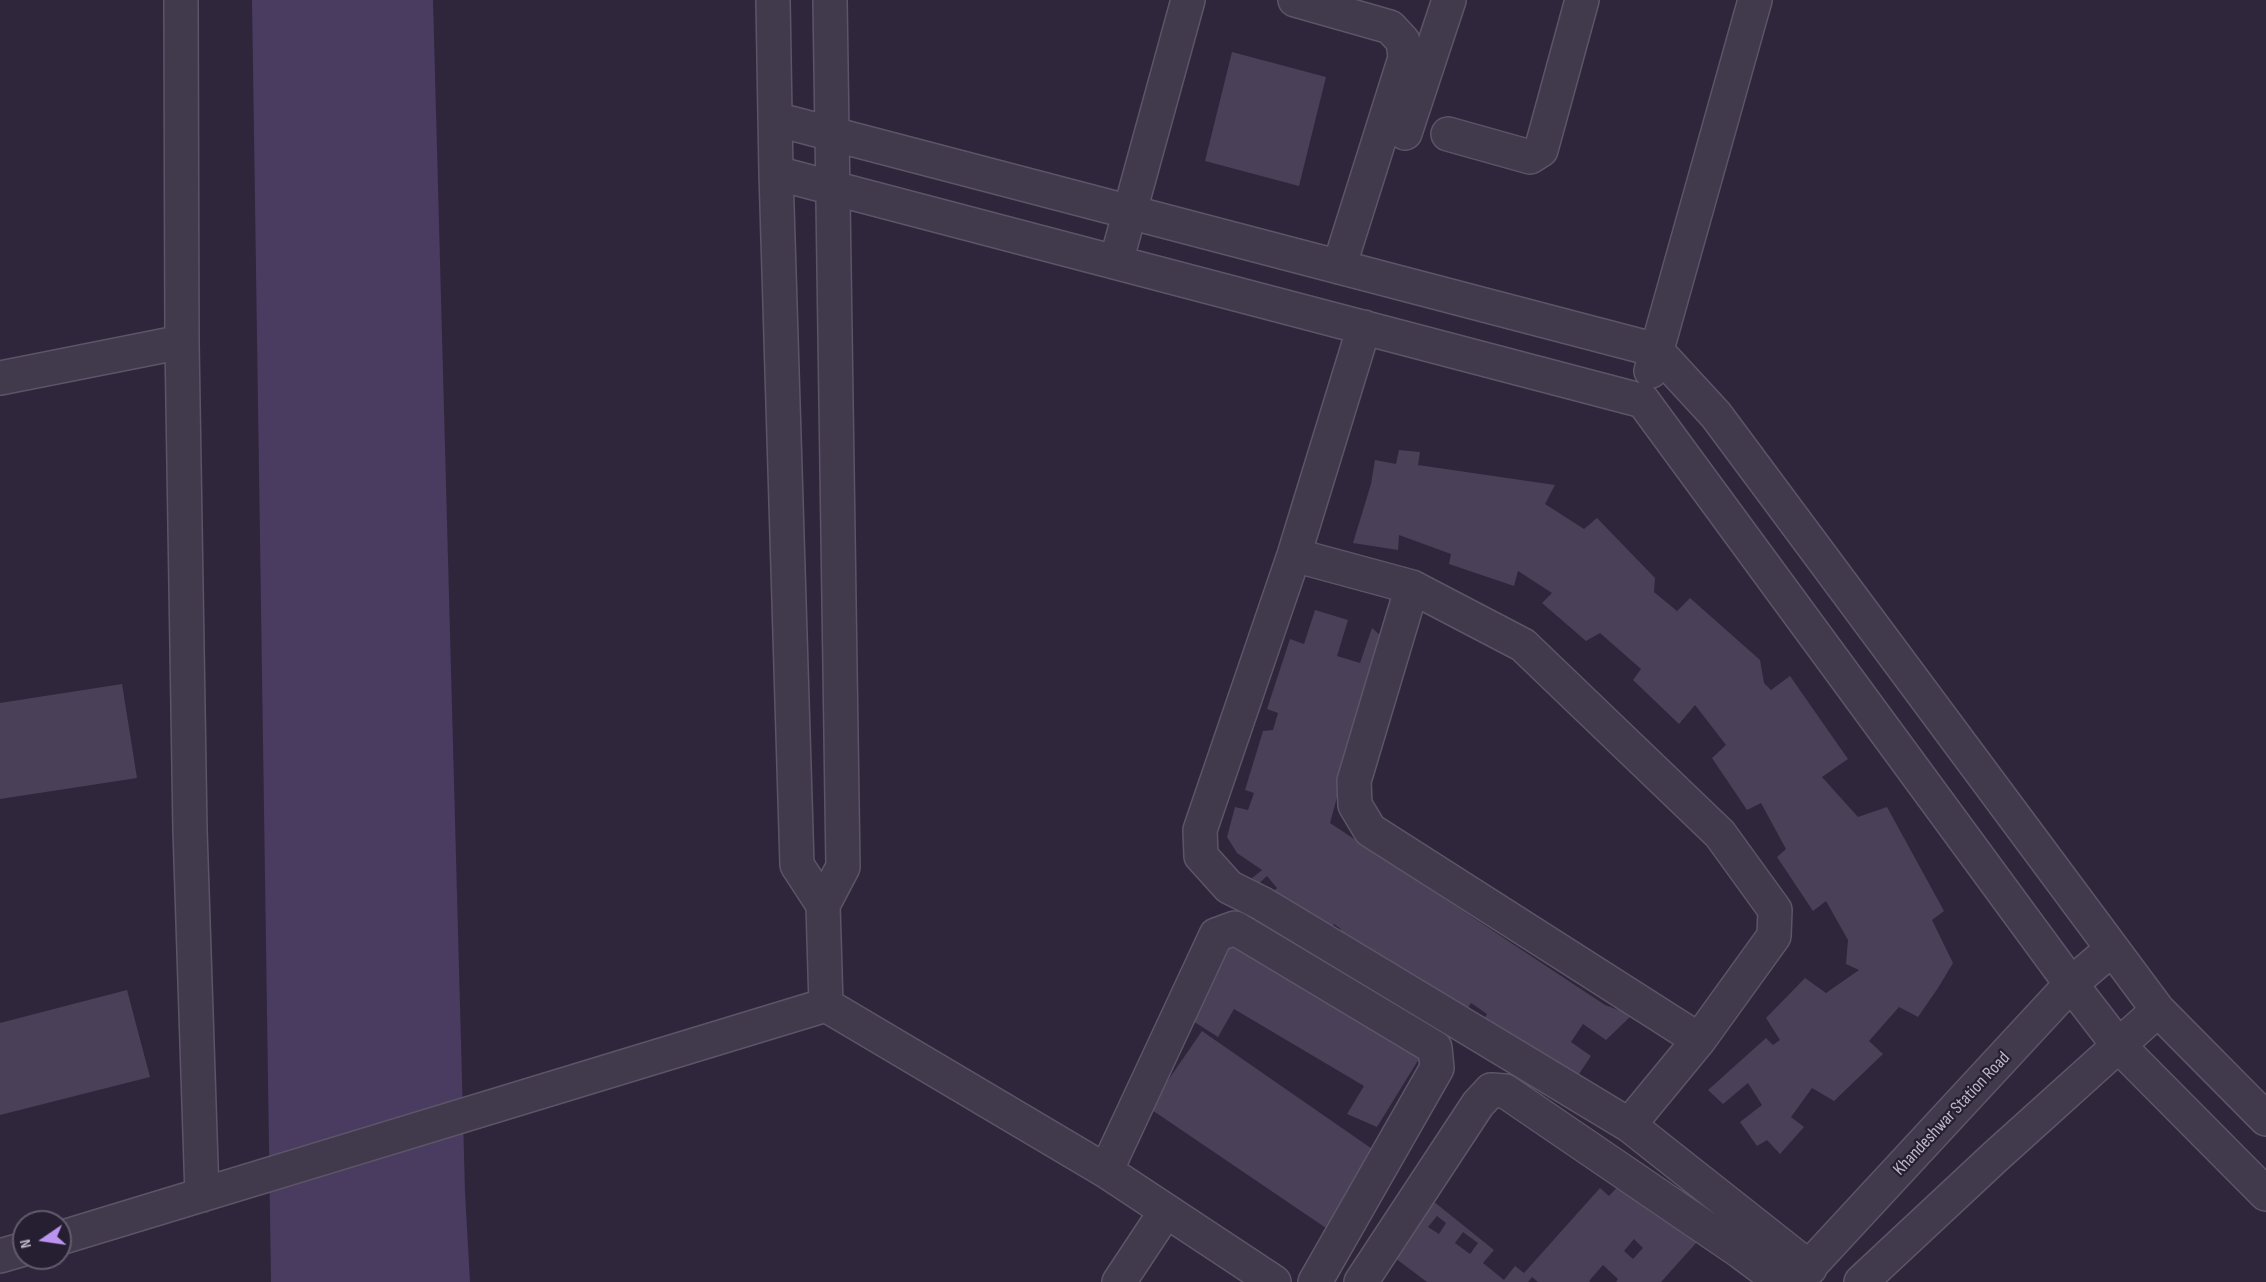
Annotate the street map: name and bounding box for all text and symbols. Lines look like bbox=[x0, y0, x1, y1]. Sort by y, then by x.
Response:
street label: Khandeshwar Station Road bbox=[1889, 1048, 2015, 1180]
north arrow bbox=[12, 1210, 72, 1270]
text: N bbox=[16, 1237, 36, 1250]

